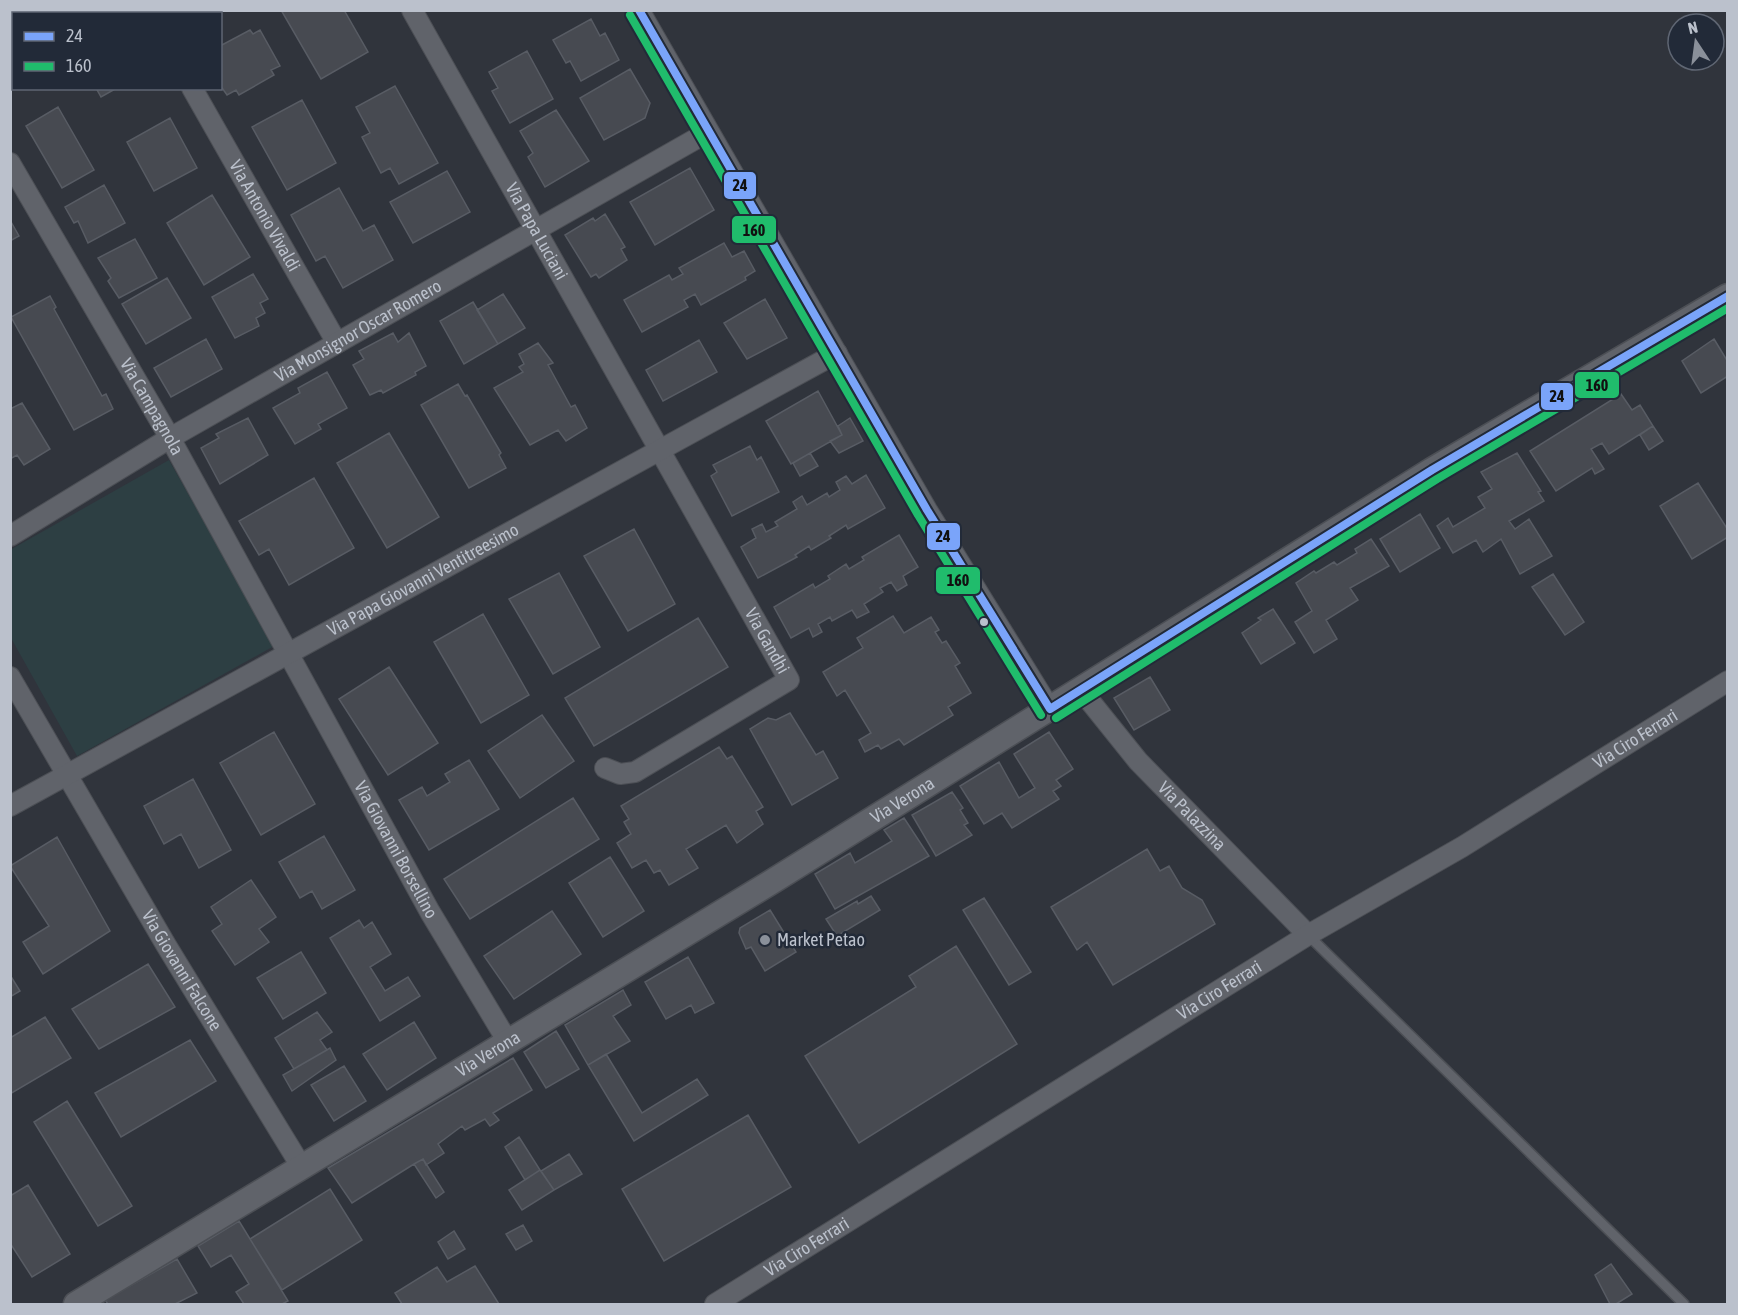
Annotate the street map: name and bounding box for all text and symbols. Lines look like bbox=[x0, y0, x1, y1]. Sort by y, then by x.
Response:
legend bbox=[12, 12, 222, 90]
north arrow bbox=[1666, 12, 1726, 72]
text: N bbox=[1686, 18, 1699, 37]
text: 24 bbox=[66, 25, 83, 46]
text: 160 bbox=[66, 55, 91, 76]
street label: Via Antonio Vivaldi bbox=[225, 156, 305, 275]
line badge: 24 bbox=[723, 171, 757, 200]
text: 24 bbox=[732, 176, 748, 194]
street label: Via Papa Luciani bbox=[501, 179, 573, 283]
line badge: 160 bbox=[731, 215, 777, 244]
text: 160 bbox=[743, 221, 766, 239]
street label: Via Monsignor Oscar Romero bbox=[271, 275, 445, 386]
street label: Via Campagnola bbox=[116, 354, 188, 459]
line badge: 160 bbox=[1574, 371, 1620, 399]
text: 160 bbox=[1586, 376, 1609, 394]
line badge: 24 bbox=[1540, 382, 1574, 411]
text: 24 bbox=[1549, 387, 1565, 405]
street label: Via Papa Giovanni Ventitreesimo bbox=[324, 518, 522, 640]
line badge: 24 bbox=[926, 522, 961, 551]
text: 24 bbox=[935, 527, 951, 545]
line badge: 160 bbox=[935, 566, 981, 595]
text: 160 bbox=[947, 571, 970, 589]
street label: Via Gandhi bbox=[741, 604, 794, 677]
unlabelled marker bbox=[978, 616, 990, 628]
street label: Via Ciro Ferrari bbox=[1589, 704, 1681, 773]
street label: Via Verona bbox=[867, 772, 938, 828]
street label: Via Giovanni Borsellino bbox=[350, 777, 442, 922]
street label: Via Palazzina bbox=[1154, 777, 1230, 855]
street label: Via Giovanni Falcone bbox=[138, 906, 227, 1034]
place label: Market Petao bbox=[777, 929, 865, 950]
marker: Market Petao bbox=[758, 933, 772, 947]
street label: Via Ciro Ferrari bbox=[1173, 956, 1265, 1024]
street label: Via Verona bbox=[452, 1026, 524, 1081]
street label: Via Ciro Ferrari bbox=[760, 1212, 853, 1281]

